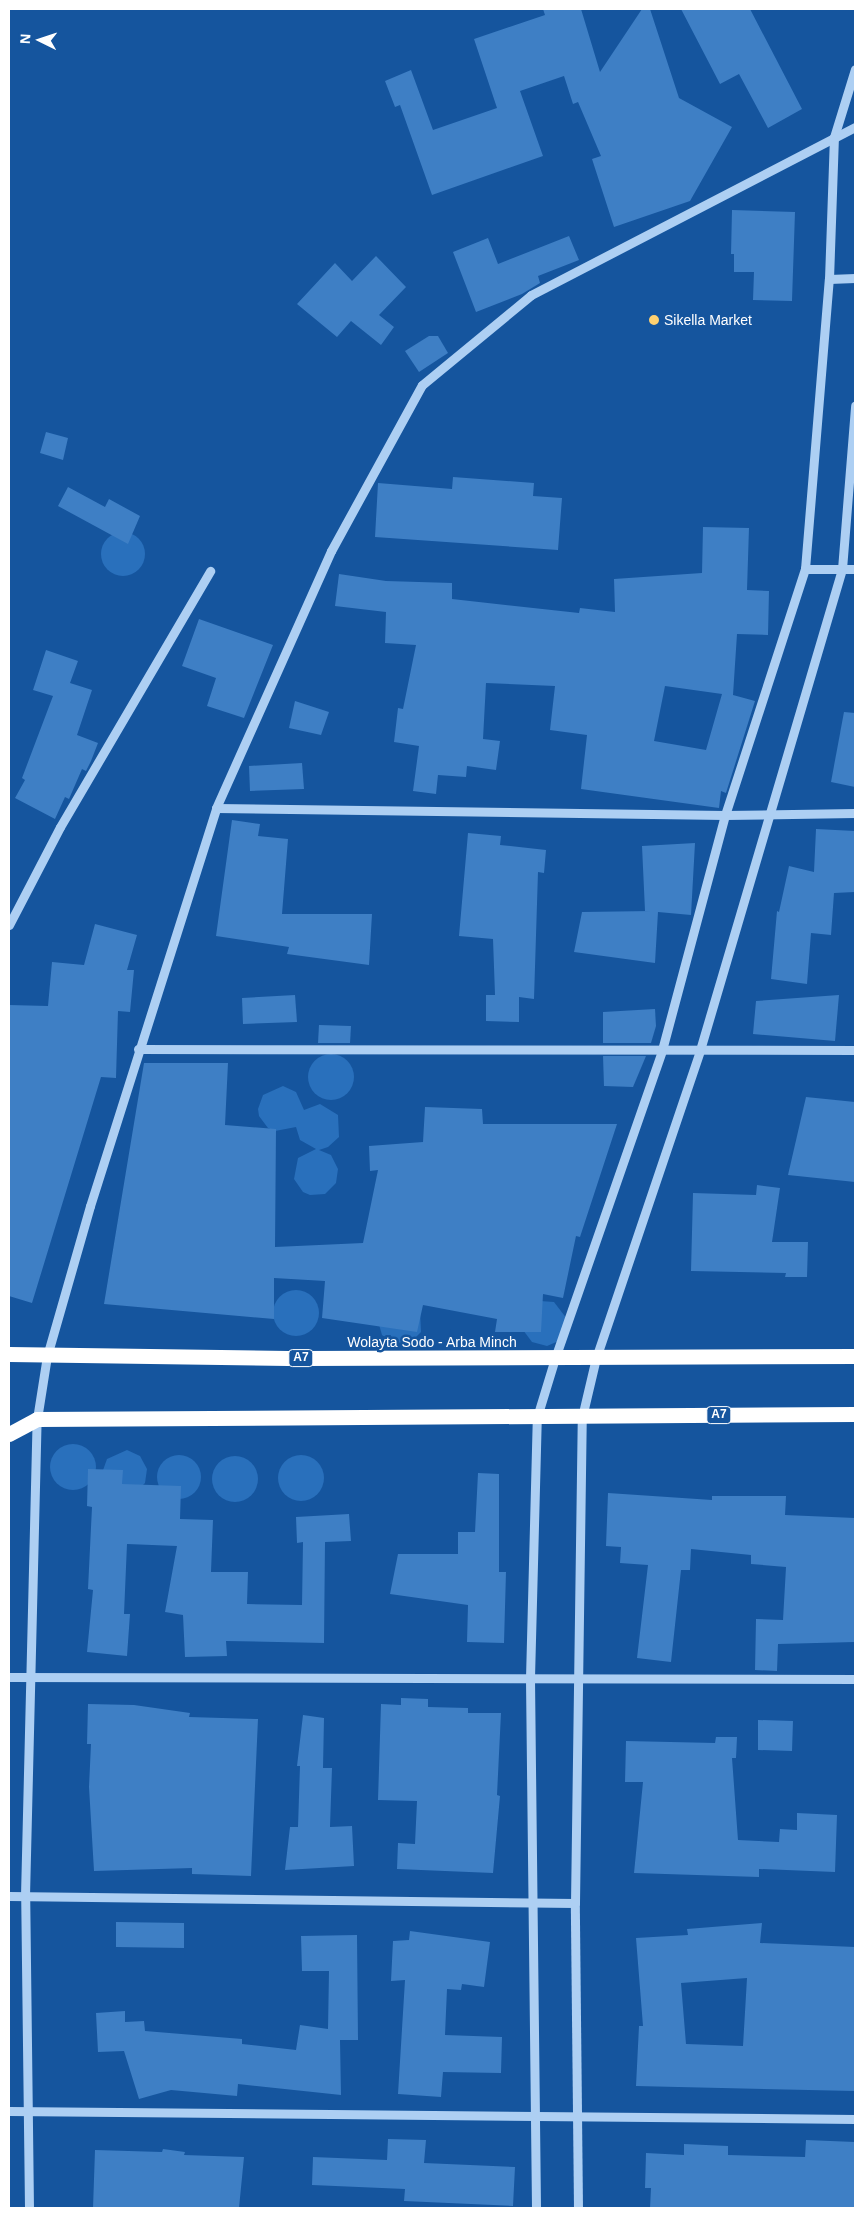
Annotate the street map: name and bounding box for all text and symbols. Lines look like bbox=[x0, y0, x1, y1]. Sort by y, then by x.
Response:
north arrow bbox=[15, 15, 65, 65]
text: N bbox=[17, 33, 33, 45]
place label: Sikella Market bbox=[664, 312, 752, 328]
marker: Sikella Market bbox=[648, 314, 660, 326]
street label: Wolayta Sodo - Arba Minch bbox=[347, 1334, 517, 1350]
road number: A7 bbox=[287, 1349, 315, 1368]
road number: A7 bbox=[705, 1406, 733, 1424]

